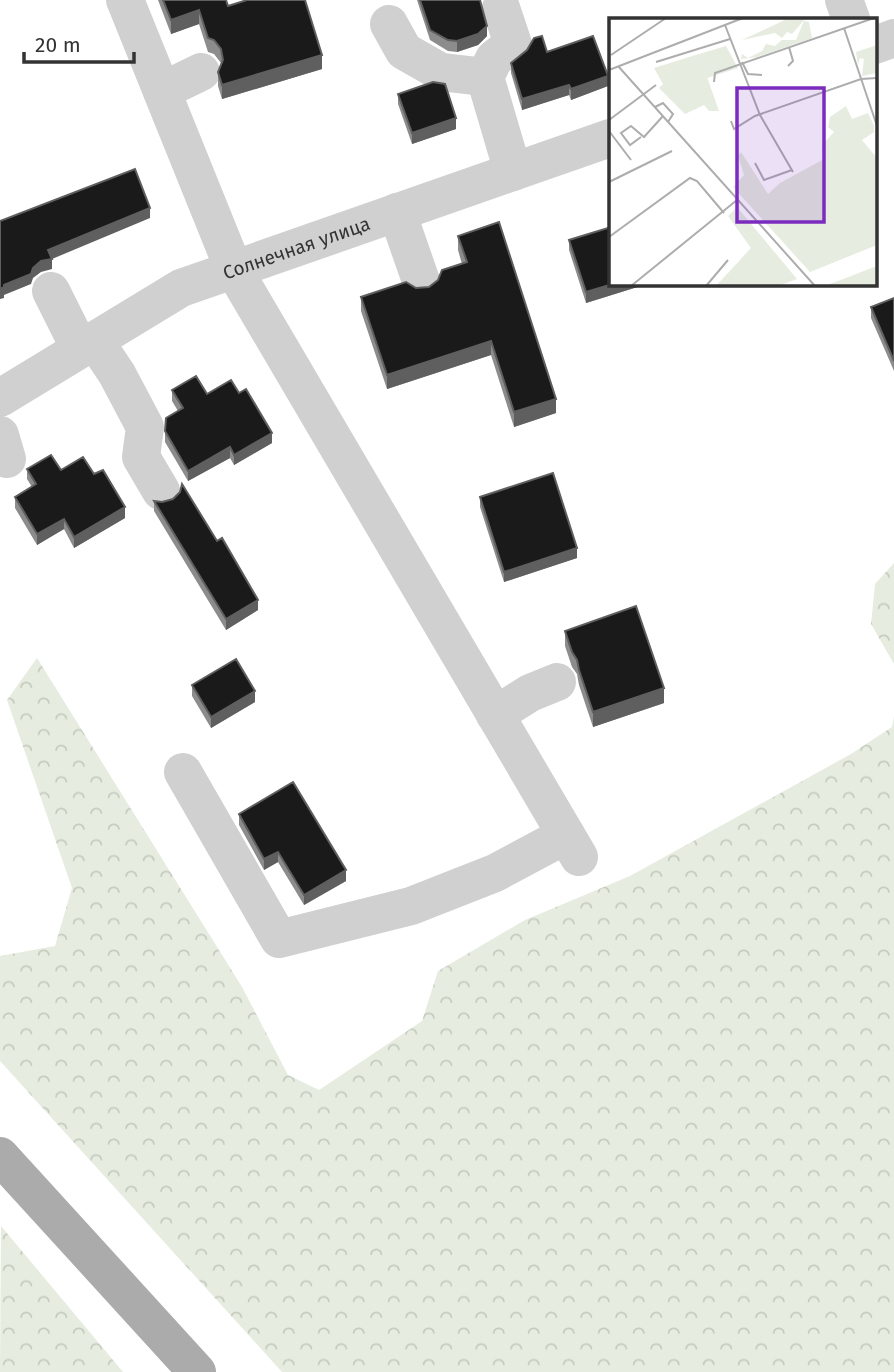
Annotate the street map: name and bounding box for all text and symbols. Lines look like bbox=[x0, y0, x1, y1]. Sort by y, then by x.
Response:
inset map bbox=[609, 18, 876, 285]
scale bar bbox=[24, 21, 135, 65]
text: 20 m bbox=[35, 32, 81, 58]
street label: Солнечная улица bbox=[220, 211, 373, 284]

